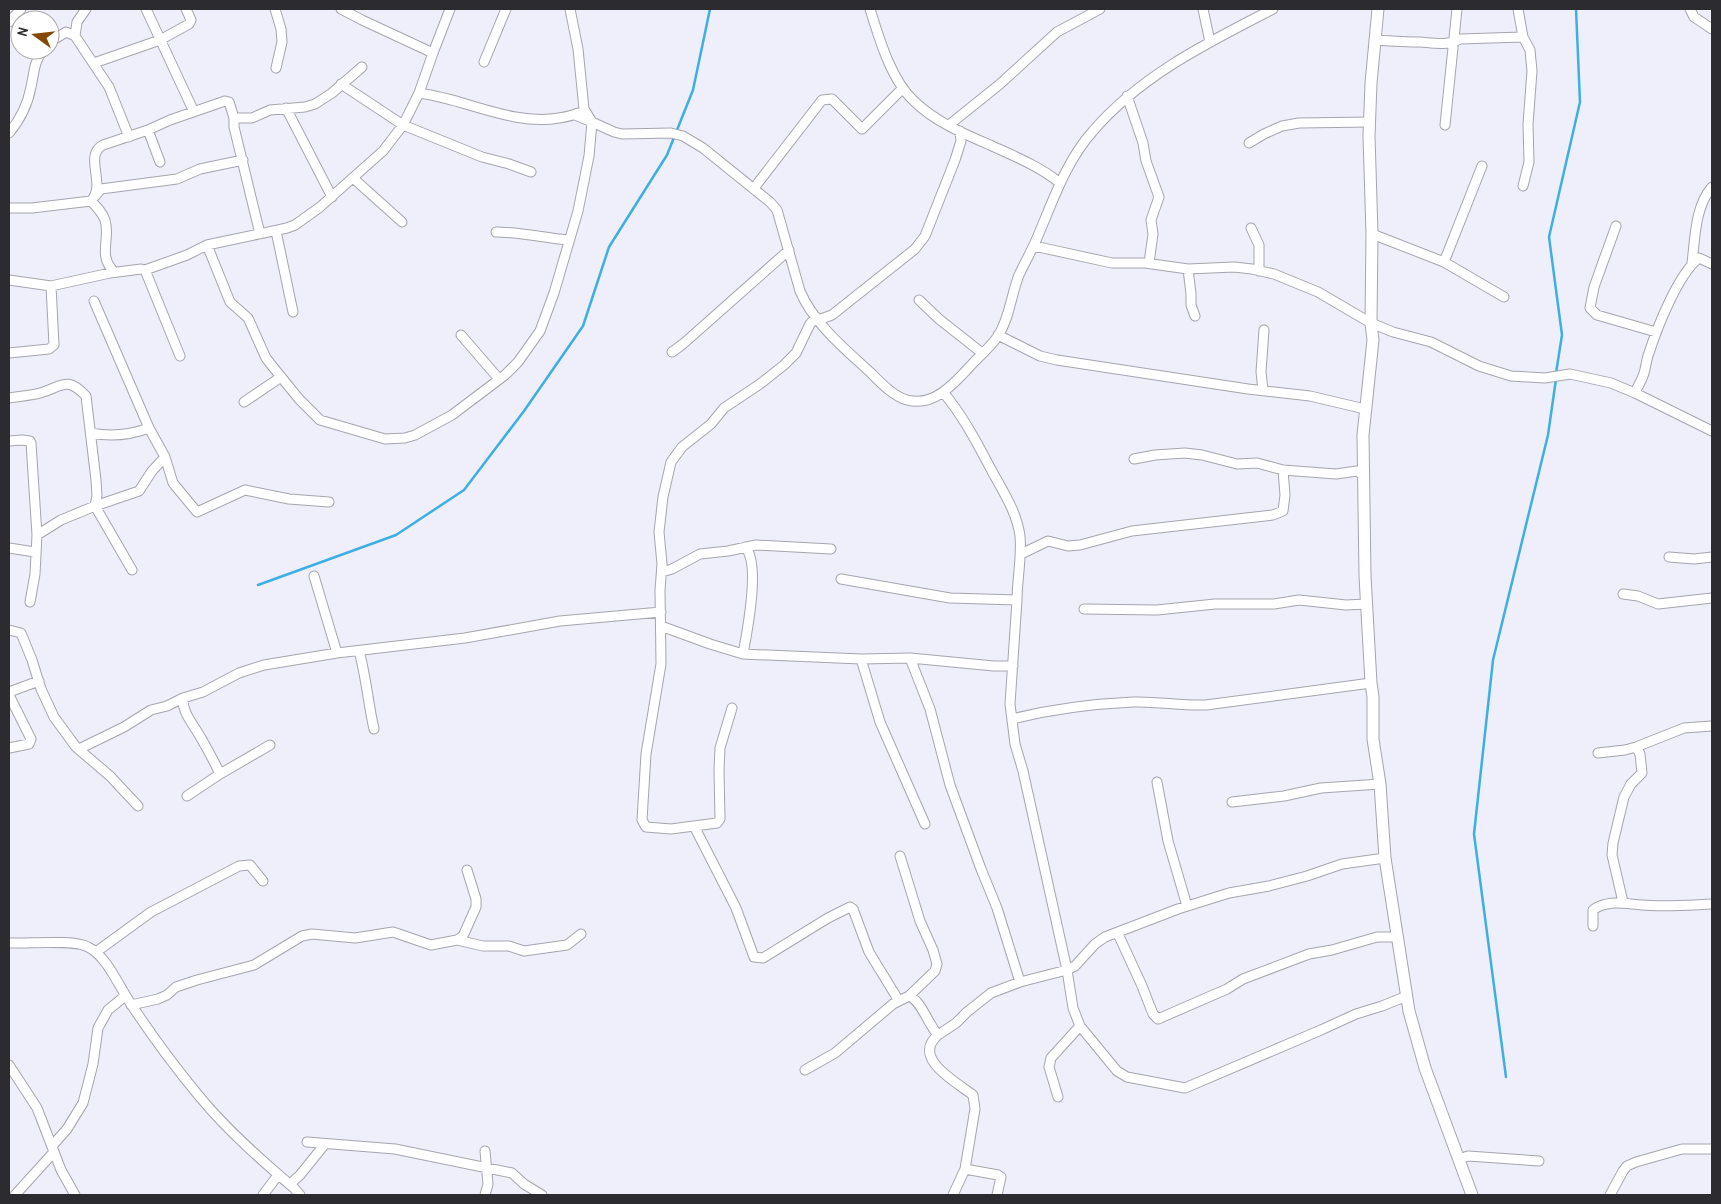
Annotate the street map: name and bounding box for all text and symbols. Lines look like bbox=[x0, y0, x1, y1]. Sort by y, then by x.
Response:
north arrow bbox=[10, 10, 60, 60]
text: N bbox=[13, 25, 32, 38]

